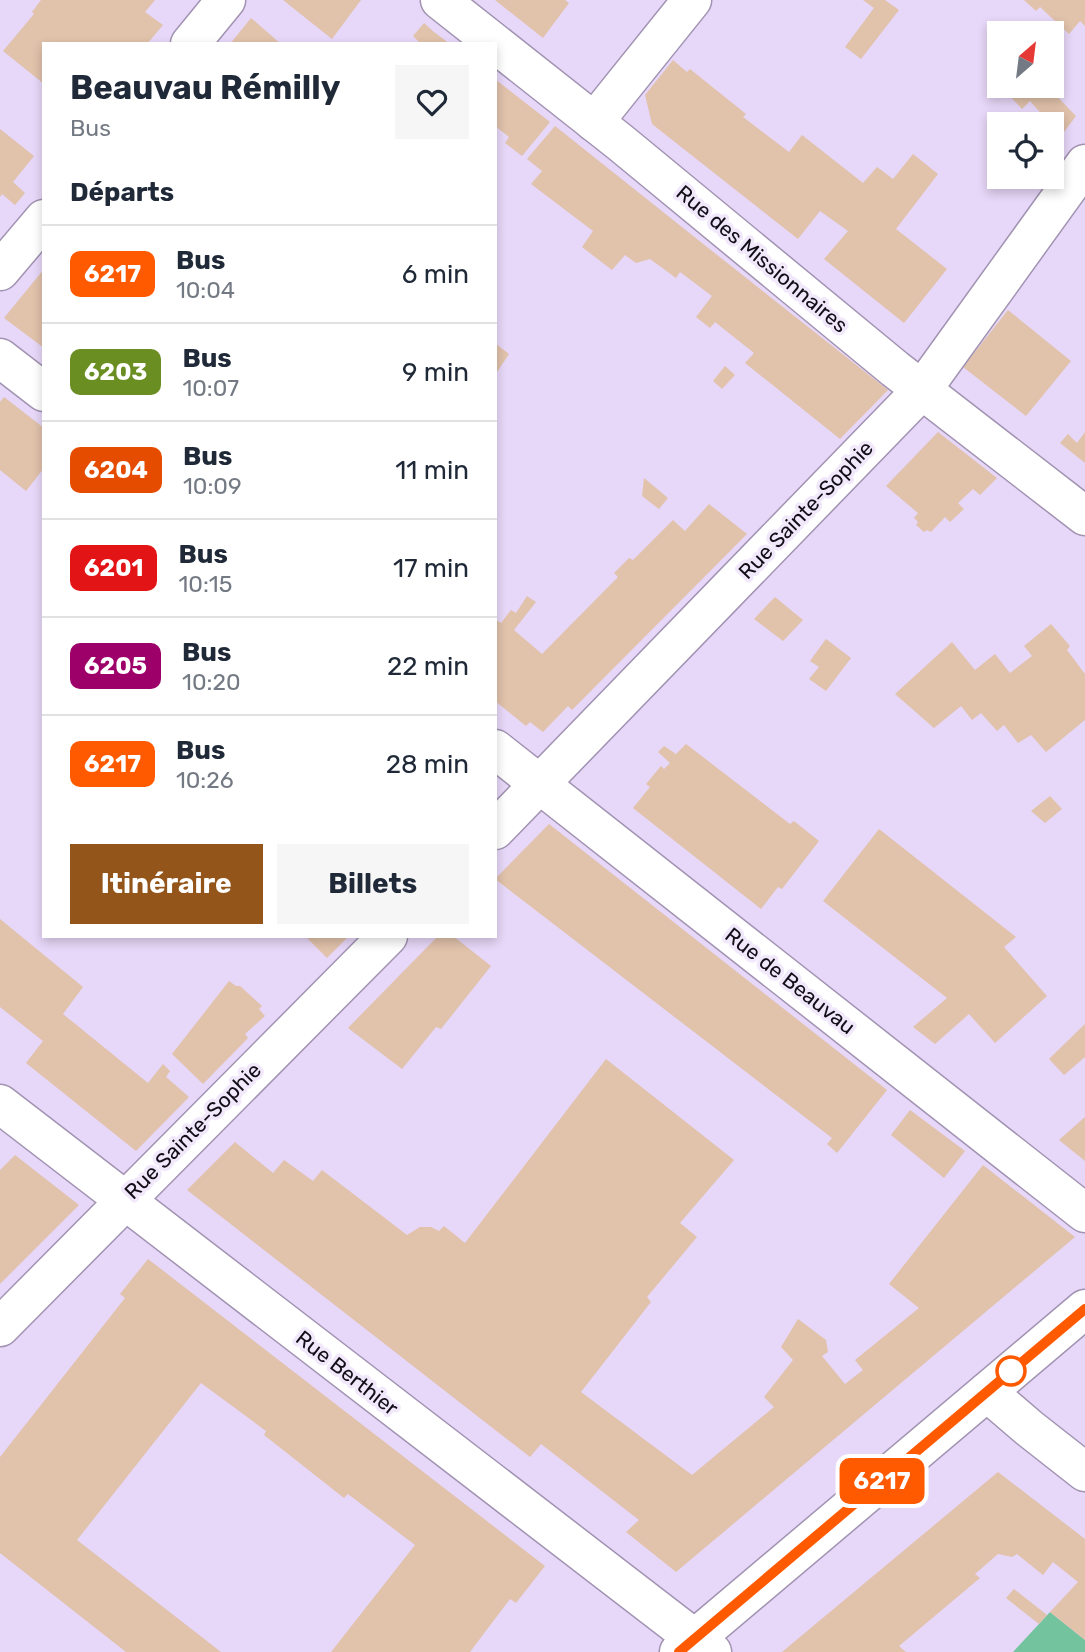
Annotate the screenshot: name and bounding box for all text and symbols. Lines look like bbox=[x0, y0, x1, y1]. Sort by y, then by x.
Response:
north arrow bbox=[987, 21, 1064, 98]
map controls bbox=[987, 21, 1064, 189]
button: heart bbox=[395, 65, 469, 139]
text: Beauvau Rémilly bbox=[70, 68, 340, 107]
button: locate bbox=[987, 112, 1064, 189]
text: Bus bbox=[70, 114, 111, 142]
text: Départs bbox=[70, 177, 174, 208]
street label: Rue des Missionnaires bbox=[672, 180, 853, 338]
text: Bus bbox=[176, 245, 225, 276]
text: 6 min bbox=[402, 259, 469, 290]
text: 6217 bbox=[84, 260, 141, 288]
text: 10:04 bbox=[176, 276, 235, 304]
text: Bus bbox=[182, 343, 232, 374]
text: 9 min bbox=[402, 357, 469, 388]
text: 6203 bbox=[84, 358, 147, 386]
text: 10:07 bbox=[182, 374, 239, 402]
street label: Rue Sainte-Sophie bbox=[733, 435, 878, 584]
text: Bus bbox=[183, 441, 232, 472]
text: 11 min bbox=[395, 455, 469, 486]
text: 6204 bbox=[84, 456, 148, 484]
text: 10:09 bbox=[183, 472, 242, 500]
text: Bus bbox=[178, 539, 228, 570]
text: 17 min bbox=[393, 553, 469, 584]
text: 6201 bbox=[84, 554, 143, 582]
text: 10:15 bbox=[178, 570, 232, 598]
text: Bus bbox=[182, 637, 231, 668]
text: 22 min bbox=[387, 651, 469, 682]
text: 6205 bbox=[84, 652, 147, 680]
text: 10:20 bbox=[182, 668, 241, 696]
text: Bus bbox=[176, 735, 225, 766]
text: 28 min bbox=[386, 749, 469, 780]
text: 6217 bbox=[84, 750, 141, 778]
text: 10:26 bbox=[176, 766, 234, 794]
button: Itinéraire bbox=[70, 844, 263, 924]
button: Billets bbox=[277, 844, 469, 924]
street label: Rue de Beauvau bbox=[720, 922, 860, 1039]
street label: Rue Sainte-Sophie bbox=[119, 1057, 266, 1204]
street label: Rue Berthier bbox=[291, 1325, 403, 1420]
unlabelled marker bbox=[996, 1356, 1026, 1386]
line badge: 6217 bbox=[833, 1458, 931, 1504]
text: 6217 bbox=[854, 1467, 910, 1495]

